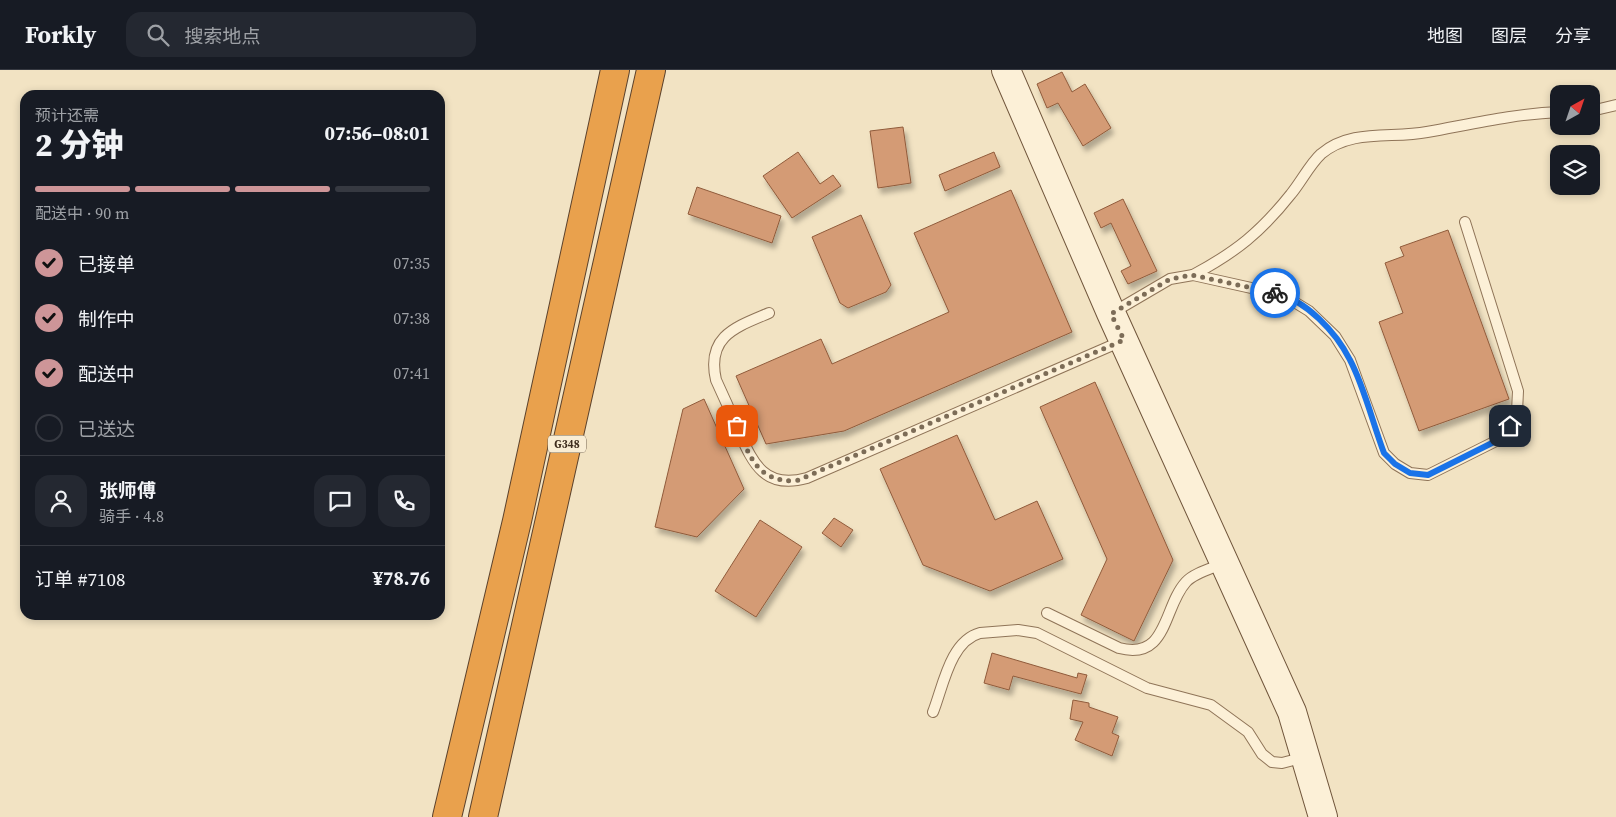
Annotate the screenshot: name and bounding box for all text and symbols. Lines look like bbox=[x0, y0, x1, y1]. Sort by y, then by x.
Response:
search box bbox=[126, 12, 476, 57]
text: Forkly bbox=[25, 18, 96, 51]
icon: search bbox=[144, 21, 172, 49]
text: 搜索地点 bbox=[184, 23, 260, 49]
text: 地图 bbox=[1427, 23, 1463, 48]
text: 图层 bbox=[1491, 23, 1527, 48]
text: 分享 bbox=[1555, 23, 1591, 48]
north arrow bbox=[1550, 85, 1600, 135]
map controls bbox=[1550, 85, 1600, 195]
text: 预计还需 bbox=[35, 104, 99, 126]
text: 07:56–08:01 bbox=[325, 120, 430, 146]
text: 2 分钟 bbox=[35, 123, 123, 167]
button: layers bbox=[1550, 145, 1600, 195]
text: 配送中 · 90 m bbox=[35, 202, 129, 224]
icon: check bbox=[35, 249, 63, 277]
text: 已接单 bbox=[78, 251, 135, 277]
text: 07:35 bbox=[393, 252, 430, 274]
courier bbox=[1250, 268, 1300, 318]
icon: bike bbox=[1261, 279, 1289, 307]
icon: check bbox=[35, 304, 63, 332]
text: 制作中 bbox=[78, 306, 135, 332]
text: 07:38 bbox=[393, 307, 430, 329]
icon: check bbox=[35, 359, 63, 387]
text: 配送中 bbox=[78, 361, 135, 387]
text: 07:41 bbox=[393, 362, 430, 384]
pin bbox=[716, 405, 758, 447]
pin bbox=[1489, 405, 1531, 447]
icon: bag bbox=[723, 412, 751, 440]
icon: home bbox=[1496, 412, 1524, 440]
text: 已送达 bbox=[78, 416, 135, 442]
road number: G348 bbox=[548, 436, 586, 452]
button: person bbox=[35, 475, 87, 527]
button: chat bbox=[314, 475, 366, 527]
button: phone bbox=[378, 475, 430, 527]
text: 张师傅 bbox=[99, 477, 156, 503]
text: 骑手 · 4.8 bbox=[99, 505, 164, 527]
text: ¥78.76 bbox=[373, 565, 430, 591]
text: 订单 #7108 bbox=[35, 566, 125, 592]

